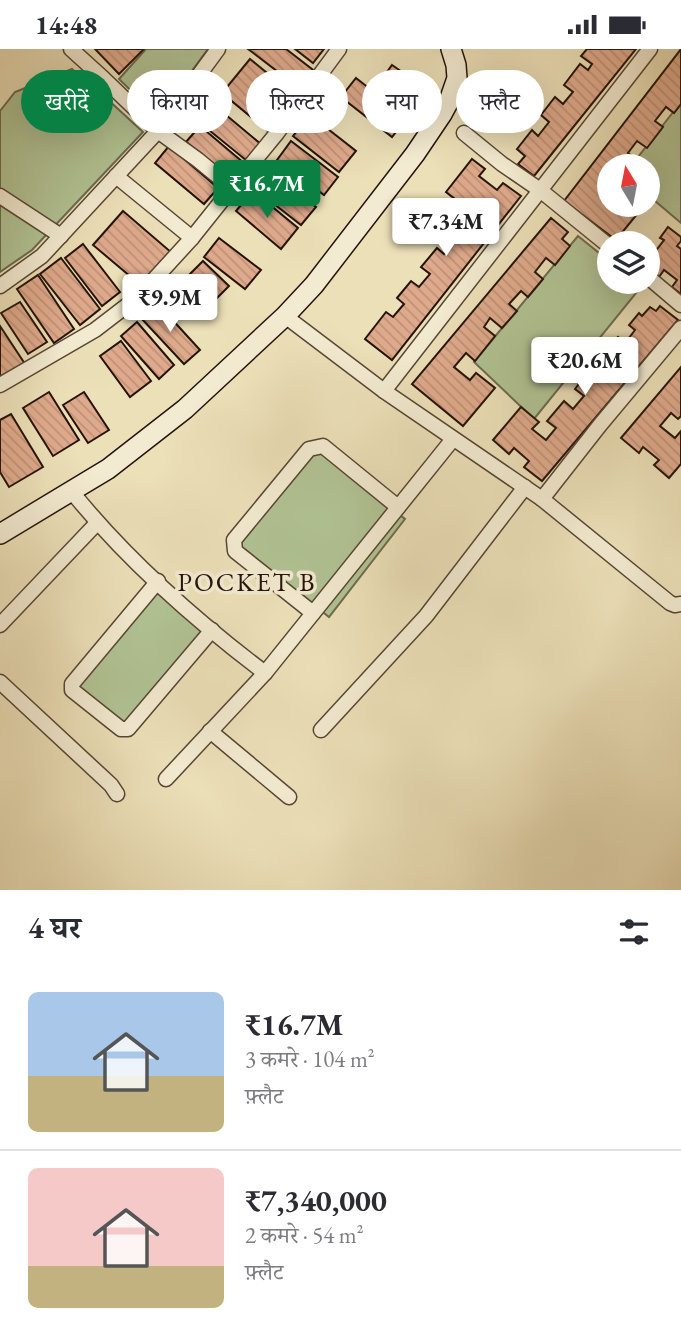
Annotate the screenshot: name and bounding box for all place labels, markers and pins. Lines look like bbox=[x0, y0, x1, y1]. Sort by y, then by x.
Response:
pin: ₹16.7M bbox=[210, 160, 324, 220]
pin: ₹7.34M bbox=[389, 199, 503, 258]
pin: ₹9.9M bbox=[121, 275, 219, 334]
pin: ₹20.6M bbox=[528, 337, 642, 397]

